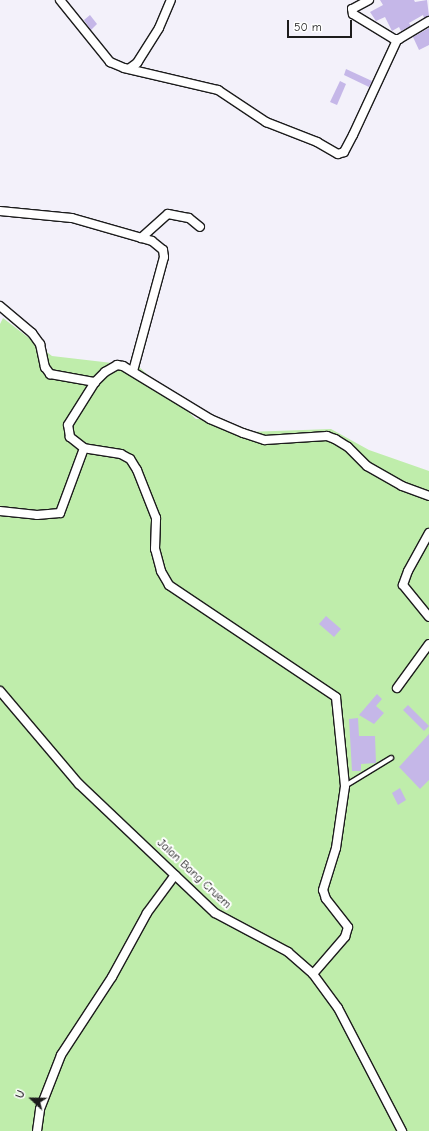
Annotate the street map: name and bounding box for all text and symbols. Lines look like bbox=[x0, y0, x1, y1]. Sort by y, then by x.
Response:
scale bar bbox=[289, 12, 354, 38]
text: 50 m bbox=[294, 20, 322, 34]
street label: Jalan Bang Cruem bbox=[154, 836, 234, 912]
north arrow bbox=[12, 1079, 52, 1119]
text: U bbox=[13, 1088, 28, 1100]

